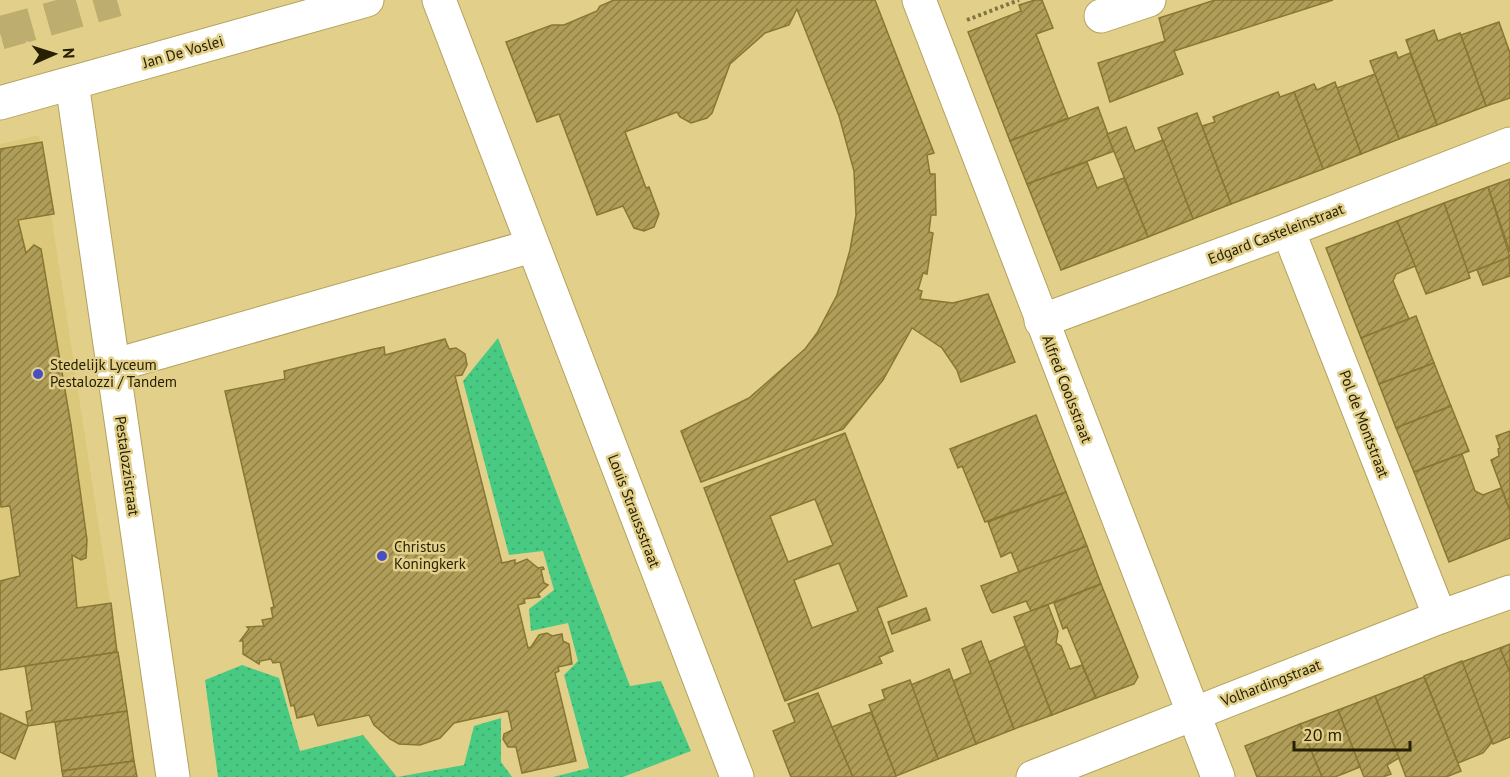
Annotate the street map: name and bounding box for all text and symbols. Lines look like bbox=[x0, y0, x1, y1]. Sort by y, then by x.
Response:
north arrow bbox=[24, 24, 84, 84]
street label: Jan De Voslei bbox=[139, 31, 225, 72]
text: N bbox=[59, 47, 79, 59]
street label: Edgard Casteleinstraat bbox=[1205, 199, 1346, 268]
street label: Alfred Coolsstraat bbox=[1038, 332, 1097, 445]
place label: Stedelijk Lyceum Pestalozzi / Tandem bbox=[50, 355, 177, 391]
marker: Stedelijk Lyceum Pestalozzi / Tandem bbox=[31, 367, 45, 381]
street label: Pol de Montstraat bbox=[1335, 367, 1394, 480]
street label: Pestalozzistraat bbox=[111, 415, 144, 517]
street label: Louis Straussstraat bbox=[604, 451, 665, 570]
place label: Christus Koningkerk bbox=[394, 537, 467, 573]
marker: Christus Koningkerk bbox=[375, 549, 389, 563]
street label: Volhardingstraat bbox=[1217, 655, 1324, 711]
scale bar bbox=[1294, 714, 1410, 752]
text: 20 m bbox=[1303, 723, 1342, 746]

